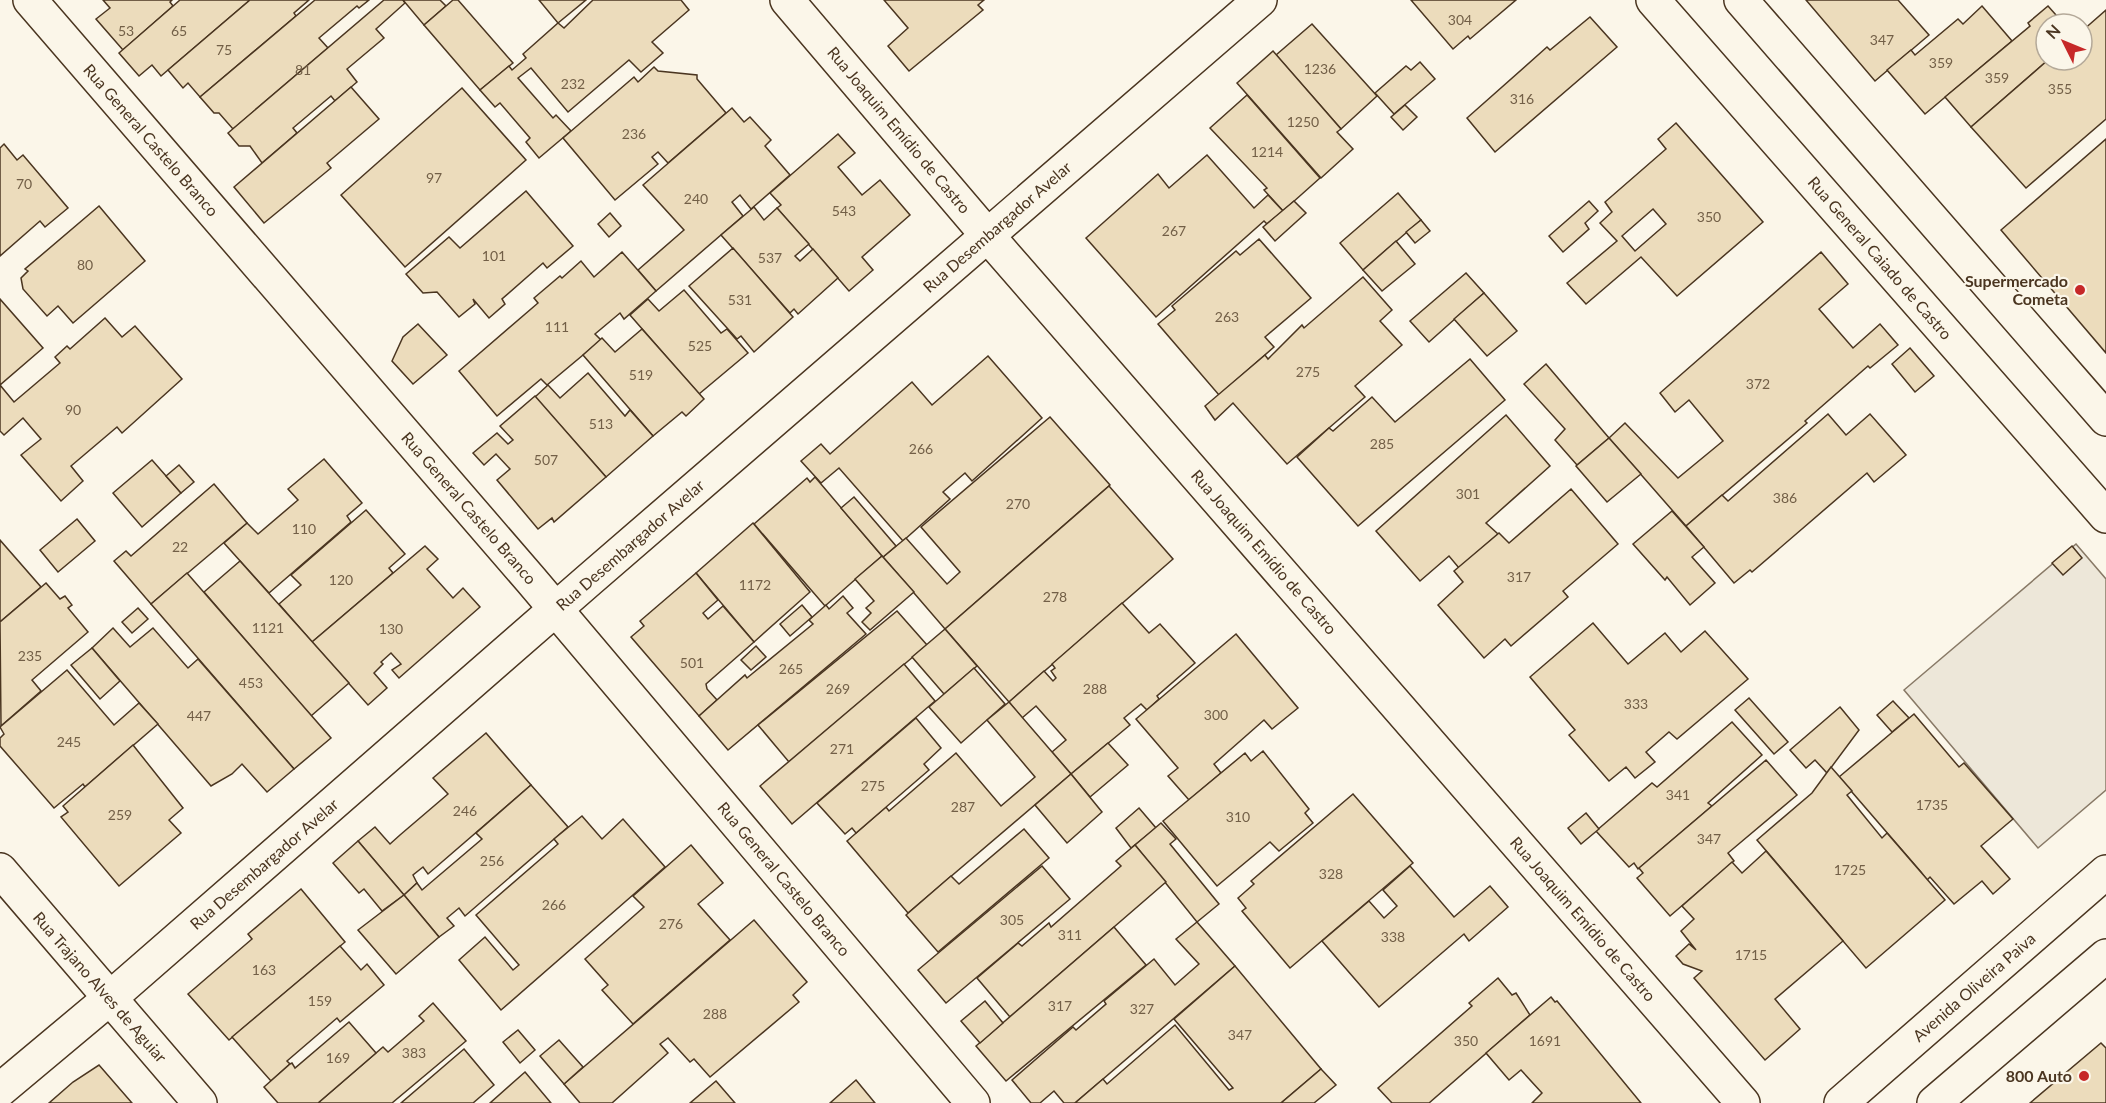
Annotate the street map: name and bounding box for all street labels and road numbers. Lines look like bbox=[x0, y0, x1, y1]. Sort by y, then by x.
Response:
street label: Rua Joaquim Emídio de Castro bbox=[824, 42, 975, 217]
street label: Rua General Castelo Branco bbox=[80, 60, 223, 220]
street label: Rua Desembargador Avelar bbox=[919, 157, 1075, 296]
street label: Rua General Caiado de Castro bbox=[1804, 172, 1956, 343]
street label: Rua General Castelo Branco bbox=[398, 428, 541, 588]
street label: Rua Joaquim Emídio de Castro bbox=[1188, 465, 1341, 638]
street label: Rua Desembargador Avelar bbox=[552, 475, 708, 614]
street label: Rua Desembargador Avelar bbox=[186, 794, 342, 933]
street label: Rua General Castelo Branco bbox=[714, 798, 855, 960]
street label: Rua Joaquim Emídio de Castro bbox=[1507, 832, 1660, 1005]
street label: Rua Trajano Alves de Aguiar bbox=[30, 907, 171, 1066]
street label: Avenida Oliveira Paiva bbox=[1909, 928, 2039, 1045]

